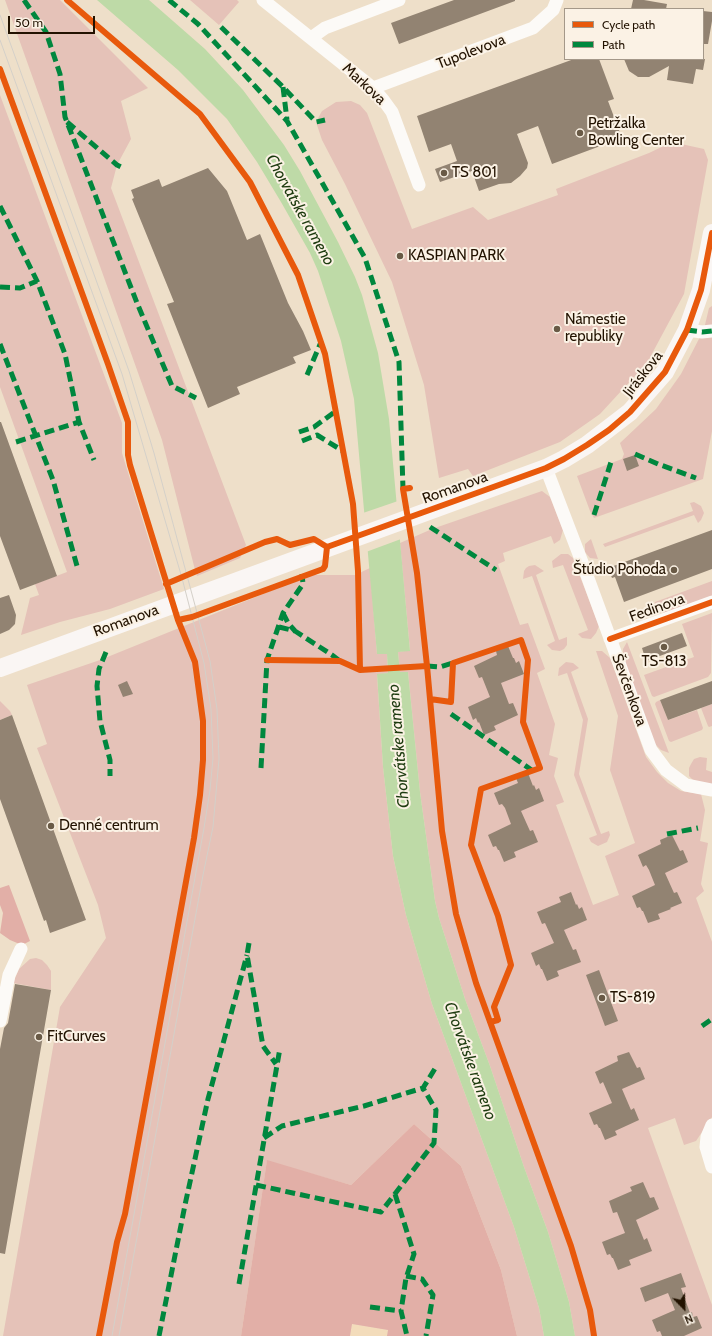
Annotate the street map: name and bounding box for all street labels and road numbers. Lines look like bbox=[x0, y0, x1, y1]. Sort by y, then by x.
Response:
street label: Tupolevova bbox=[434, 31, 508, 73]
street label: Markova bbox=[338, 59, 390, 109]
street label: Jiráskova bbox=[619, 347, 667, 401]
street label: Romanova bbox=[420, 468, 490, 508]
street label: Fedinova bbox=[627, 590, 687, 626]
street label: Romanova bbox=[91, 601, 161, 641]
street label: Ševčenkova bbox=[608, 651, 650, 729]

